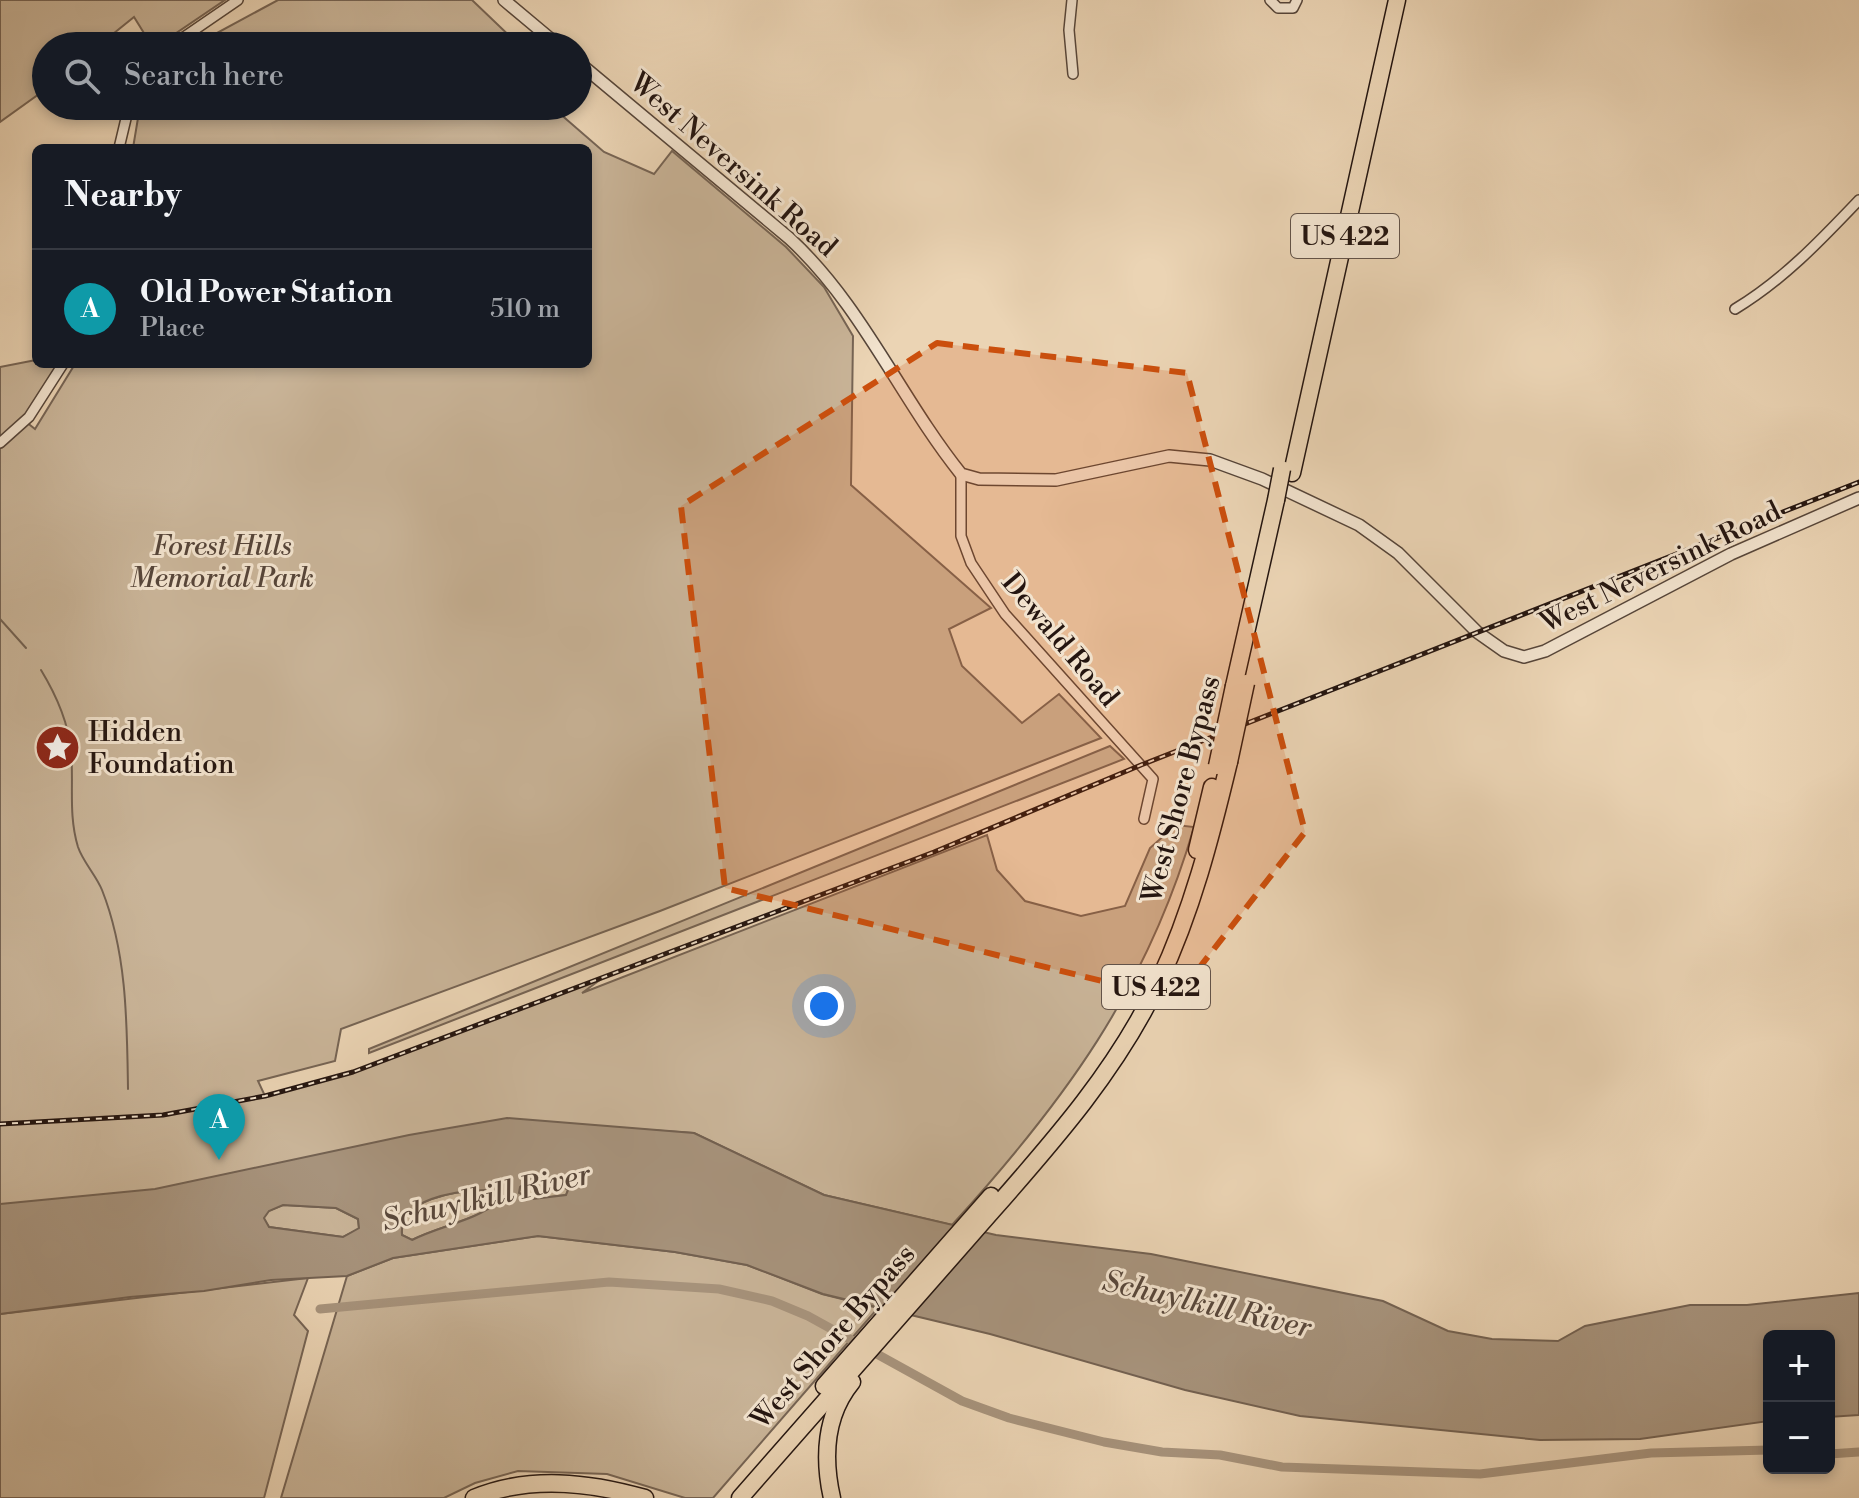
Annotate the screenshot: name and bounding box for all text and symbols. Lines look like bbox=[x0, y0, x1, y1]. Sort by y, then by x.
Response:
search box bbox=[32, 32, 592, 120]
icon: search bbox=[60, 54, 104, 98]
text: Search here bbox=[124, 57, 284, 95]
street label: West Neversink Road bbox=[621, 65, 844, 265]
text: Nearby bbox=[64, 175, 182, 217]
road number: US 422 bbox=[1291, 214, 1399, 258]
text: Old Power Station bbox=[140, 274, 393, 312]
text: A bbox=[81, 293, 99, 325]
text: 510 m bbox=[490, 293, 560, 325]
text: Place bbox=[140, 312, 205, 344]
street label: West Neversink Road bbox=[1534, 494, 1787, 641]
park label: Forest Hills Memorial Park bbox=[130, 529, 314, 596]
street label: Dewald Road bbox=[994, 566, 1126, 714]
street label: West Shore Bypass bbox=[1134, 672, 1229, 908]
place label: Hidden Foundation bbox=[88, 715, 235, 782]
place icon: Hidden Foundation bbox=[33, 723, 81, 771]
road number: US 422 bbox=[1102, 965, 1210, 1009]
your location bbox=[804, 986, 844, 1026]
pin: A bbox=[193, 1094, 245, 1160]
water label: Schuylkill River bbox=[378, 1155, 596, 1240]
street label: West Shore Bypass bbox=[743, 1237, 923, 1437]
water label: Schuylkill River bbox=[1099, 1262, 1316, 1348]
map controls bbox=[1763, 1330, 1835, 1474]
button: + bbox=[1763, 1330, 1835, 1402]
button: − bbox=[1763, 1402, 1835, 1474]

